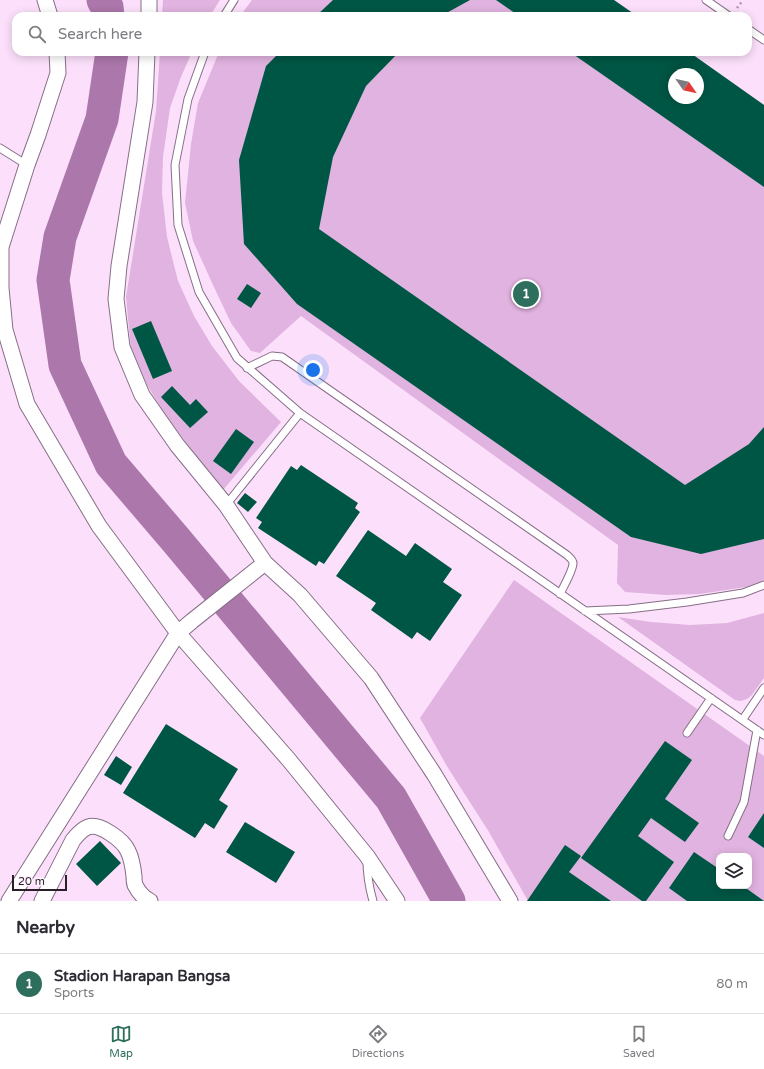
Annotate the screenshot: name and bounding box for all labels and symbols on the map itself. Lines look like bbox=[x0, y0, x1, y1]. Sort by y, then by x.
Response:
north arrow bbox=[668, 68, 704, 104]
pin: 1 bbox=[513, 279, 539, 309]
your location bbox=[303, 360, 323, 380]
scale bar bbox=[12, 873, 67, 892]

